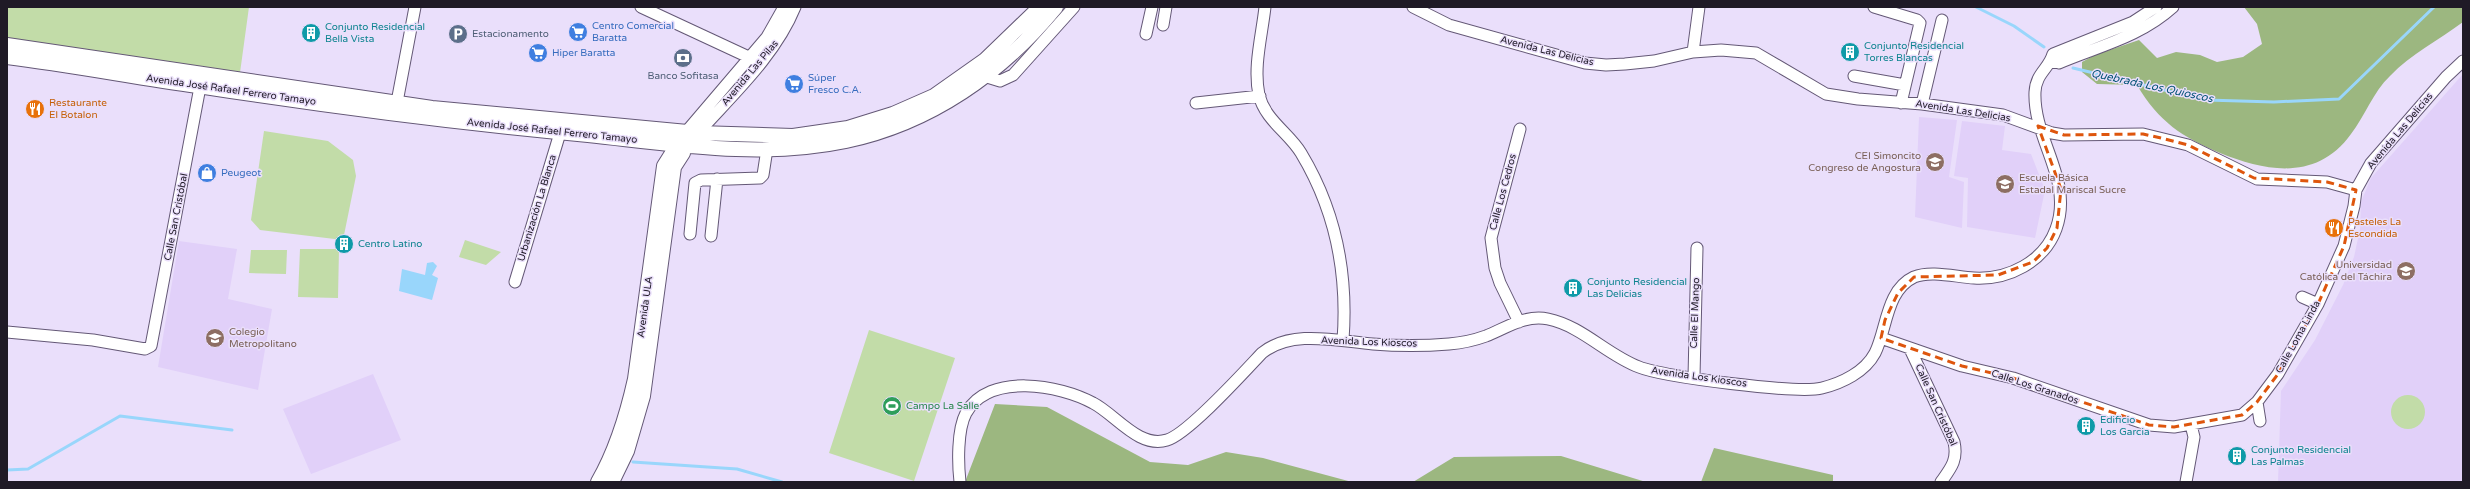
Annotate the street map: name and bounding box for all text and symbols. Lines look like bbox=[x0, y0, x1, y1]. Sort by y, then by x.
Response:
place label: Centro Comercial Baratta bbox=[592, 20, 674, 44]
place label: Conjunto Residencial Bella Vista bbox=[325, 21, 425, 45]
supermarket icon: Centro Comercial Baratta bbox=[567, 21, 589, 43]
building icon: Conjunto Residencial Bella Vista bbox=[300, 22, 322, 44]
parking icon: Estacionamento bbox=[447, 23, 469, 45]
place label: Estacionamento bbox=[472, 28, 549, 40]
street label: Avenida Las Delicias bbox=[1499, 34, 1595, 68]
street label: Avenida Las Pilas bbox=[719, 38, 781, 108]
place label: Conjunto Residencial Torres Blancas bbox=[1864, 40, 1964, 64]
building icon: Conjunto Residencial Torres Blancas bbox=[1839, 41, 1861, 63]
supermarket icon: Hiper Baratta bbox=[527, 42, 549, 64]
place label: Hiper Baratta bbox=[552, 47, 615, 59]
bank icon: Banco Sofitasa bbox=[672, 47, 694, 69]
water label: Quebrada Los Quioscos bbox=[2090, 67, 2215, 105]
place label: Banco Sofitasa bbox=[647, 70, 719, 82]
street label: Avenida José Rafael Ferrero Tamayo bbox=[145, 72, 317, 108]
place label: Súper Fresco C.A. bbox=[808, 72, 862, 96]
supermarket icon: Súper Fresco C.A. bbox=[783, 73, 805, 95]
street label: Avenida Las Delicias bbox=[2365, 90, 2436, 172]
place label: Restaurante El Botalon bbox=[49, 97, 107, 121]
restaurant icon: Restaurante El Botalon bbox=[24, 98, 46, 120]
street label: Avenida Las Delicias bbox=[1915, 98, 2012, 124]
street label: Avenida José Rafael Ferrero Tamayo bbox=[466, 116, 638, 146]
place label: CEI Simoncito Congreso de Angostura bbox=[1808, 150, 1921, 174]
school or university icon: CEI Simoncito Congreso de Angostura bbox=[1924, 151, 1946, 173]
street label: Calle Los Cedros bbox=[1487, 152, 1519, 231]
street label: Urbanización La Blanca bbox=[515, 153, 559, 263]
shop icon: Peugeot bbox=[196, 162, 218, 184]
place label: Peugeot bbox=[221, 167, 261, 179]
street label: Calle San Cristóbal bbox=[162, 172, 190, 262]
place label: Escuela Básica Estadal Mariscal Sucre bbox=[2019, 172, 2126, 196]
school or university icon: Escuela Básica Estadal Mariscal Sucre bbox=[1994, 173, 2016, 195]
place label: Pasteles La Escondida bbox=[2348, 216, 2401, 240]
restaurant icon: Pasteles La Escondida bbox=[2323, 217, 2345, 239]
building icon: Centro Latino bbox=[333, 233, 355, 255]
place label: Centro Latino bbox=[358, 238, 422, 250]
place label: Universidad Católica del Táchira bbox=[2300, 259, 2392, 283]
school or university icon: Universidad Católica del Táchira bbox=[2395, 260, 2417, 282]
street label: Avenida ULA bbox=[635, 276, 655, 338]
place label: Conjunto Residencial Las Delicias bbox=[1587, 276, 1687, 300]
building icon: Conjunto Residencial Las Delicias bbox=[1562, 277, 1584, 299]
street label: Calle El Mango bbox=[1688, 277, 1702, 349]
street label: Calle Loma Linda bbox=[2273, 299, 2323, 375]
place label: Colegio Metropolitano bbox=[229, 326, 297, 350]
school or university icon: Colegio Metropolitano bbox=[204, 327, 226, 349]
street label: Avenida Los Kioscos bbox=[1321, 334, 1418, 350]
street label: Calle San Cristóbal bbox=[1913, 362, 1959, 448]
street label: Avenida Los Kioscos bbox=[1650, 364, 1748, 390]
street label: Calle Los Granados bbox=[1990, 367, 2080, 407]
sports icon: Campo La Salle bbox=[881, 395, 903, 417]
place label: Campo La Salle bbox=[906, 400, 979, 412]
place label: Edificio Los Garcia bbox=[2100, 414, 2150, 438]
building icon: Edificio Los Garcia bbox=[2075, 415, 2097, 437]
place label: Conjunto Residencial Las Palmas bbox=[2251, 444, 2351, 468]
building icon: Conjunto Residencial Las Palmas bbox=[2226, 445, 2248, 467]

